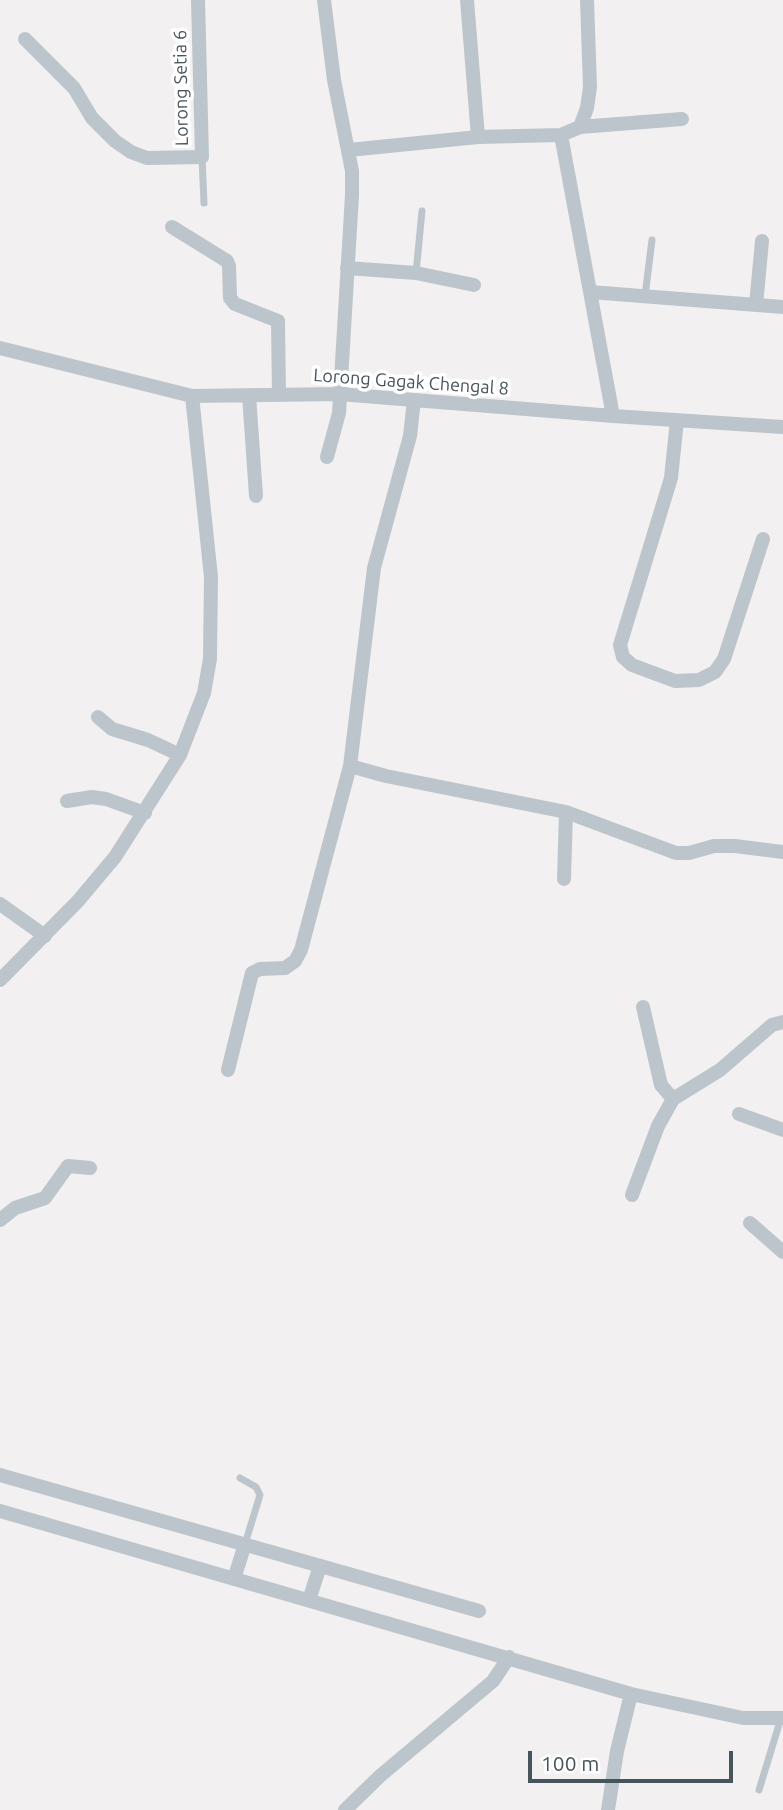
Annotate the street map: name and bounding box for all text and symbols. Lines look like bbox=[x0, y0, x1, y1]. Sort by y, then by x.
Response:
street label: Lorong Setia 6 bbox=[169, 30, 193, 146]
street label: Lorong Gagak Chengal 8 bbox=[313, 364, 509, 400]
scale bar bbox=[531, 1736, 736, 1780]
text: 100 m bbox=[541, 1751, 599, 1775]

